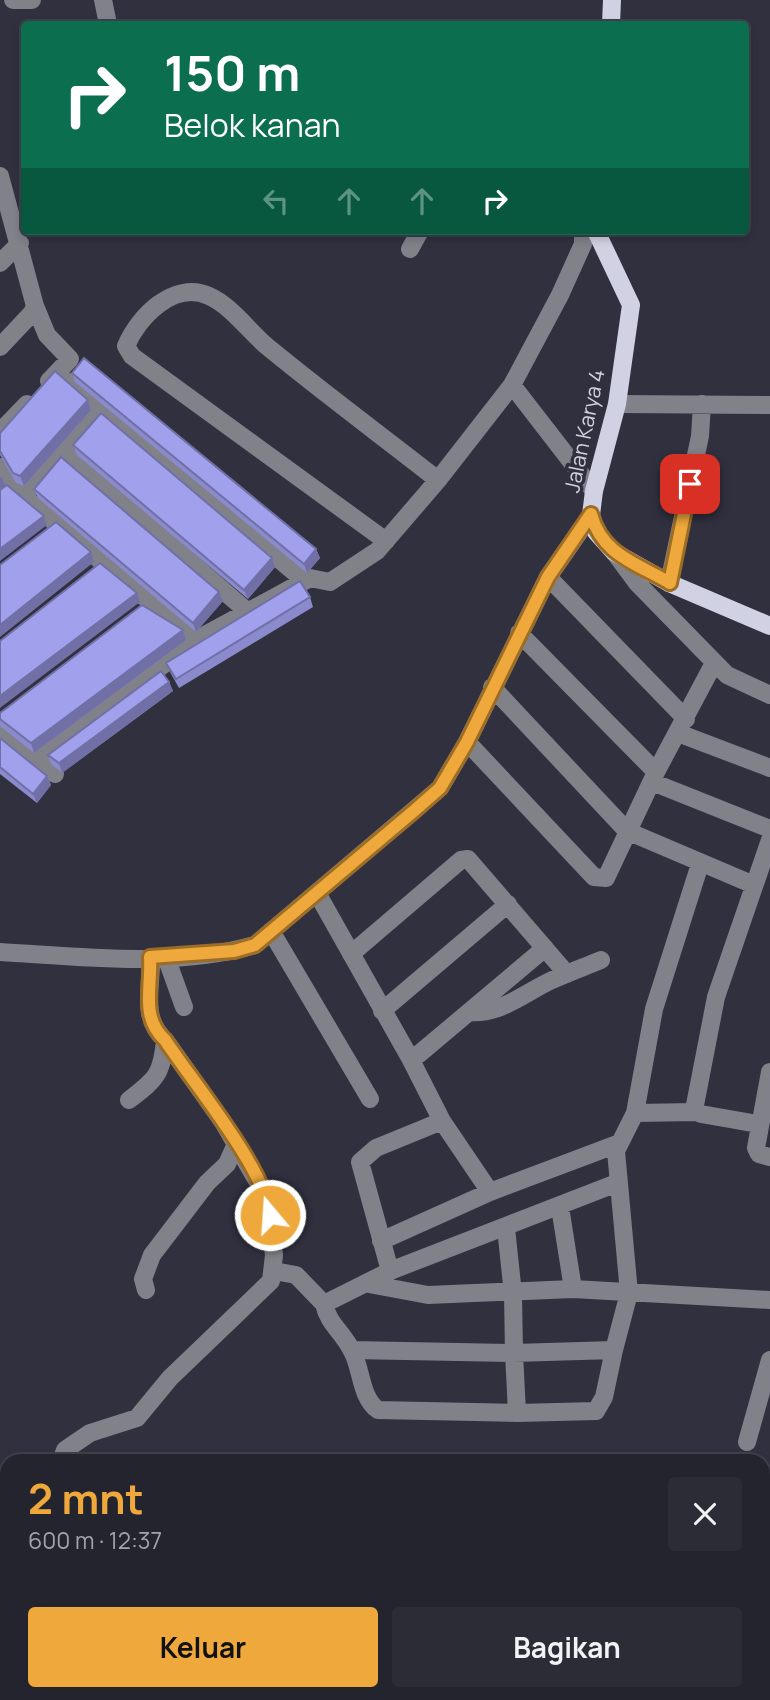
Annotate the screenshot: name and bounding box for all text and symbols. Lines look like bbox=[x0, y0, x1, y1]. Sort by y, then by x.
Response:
text: 150 m bbox=[164, 39, 300, 106]
icon: right bbox=[49, 49, 140, 140]
text: Belok kanan bbox=[164, 103, 340, 147]
icon: left bbox=[257, 182, 295, 220]
icon: ahead bbox=[330, 182, 368, 220]
icon: ahead bbox=[403, 182, 441, 220]
icon: right bbox=[476, 182, 514, 220]
street label: Jalan Karya 4 bbox=[557, 367, 611, 495]
pin bbox=[660, 454, 720, 514]
icon: arrive bbox=[671, 465, 709, 503]
position arrow bbox=[233, 1178, 307, 1252]
text: 2 mnt bbox=[28, 1469, 144, 1527]
button: close bbox=[668, 1477, 742, 1551]
text: 600 m · 12:37 bbox=[28, 1524, 162, 1556]
button: Keluar bbox=[28, 1607, 378, 1687]
button: Bagikan bbox=[392, 1607, 742, 1687]

